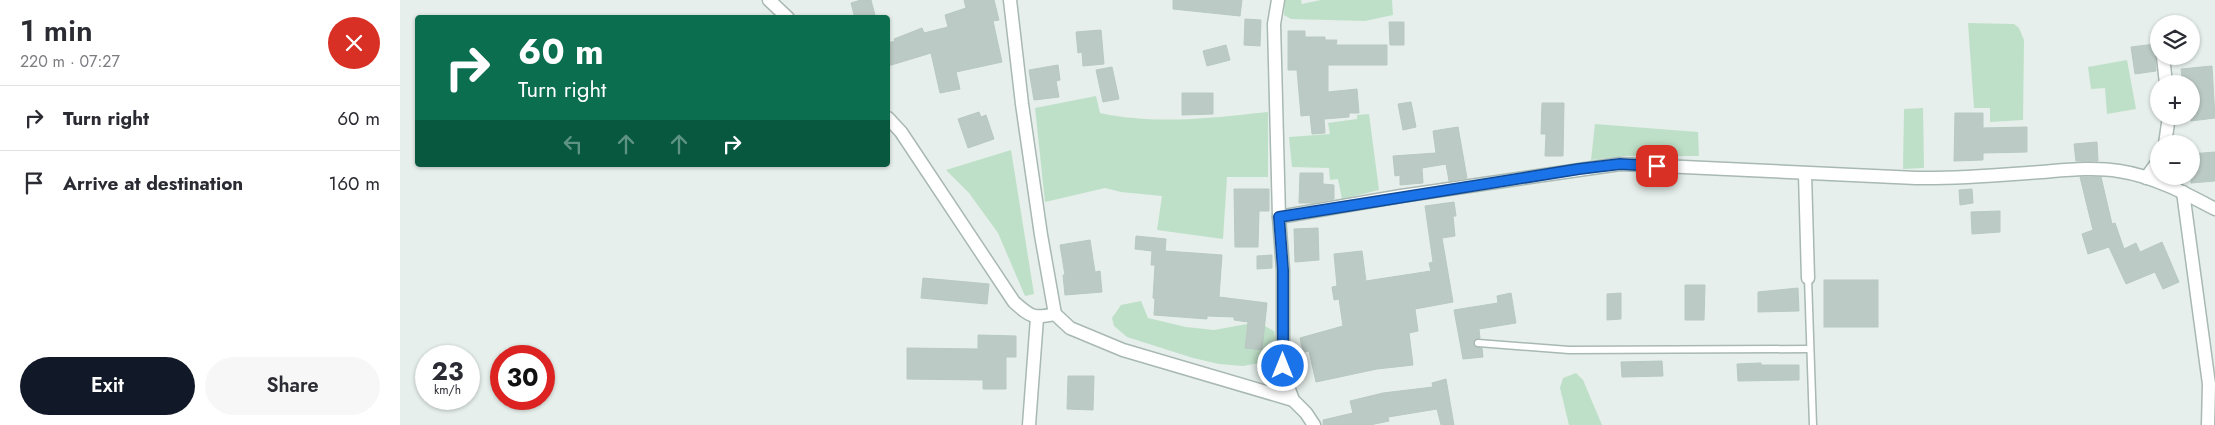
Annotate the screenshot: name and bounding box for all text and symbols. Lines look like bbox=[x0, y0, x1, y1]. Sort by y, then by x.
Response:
text: 1 min bbox=[20, 9, 93, 52]
map controls bbox=[2150, 15, 2200, 185]
button: layers bbox=[2150, 15, 2200, 65]
button: close bbox=[328, 17, 380, 69]
text: 60 m bbox=[518, 27, 604, 77]
icon: right bbox=[435, 35, 500, 100]
text: 220 m · 07:27 bbox=[20, 50, 120, 73]
text: Turn right bbox=[518, 73, 606, 105]
button: + bbox=[2150, 75, 2200, 125]
icon: right bbox=[20, 104, 48, 132]
text: Turn right bbox=[63, 105, 149, 132]
text: 60 m bbox=[337, 105, 380, 132]
icon: left bbox=[559, 130, 587, 158]
icon: ahead bbox=[612, 130, 640, 158]
icon: ahead bbox=[665, 130, 693, 158]
icon: right bbox=[718, 130, 746, 158]
button: − bbox=[2150, 135, 2200, 185]
pin bbox=[1636, 145, 1678, 187]
icon: arrive bbox=[1643, 152, 1671, 180]
icon: arrive bbox=[20, 169, 48, 197]
text: Arrive at destination bbox=[63, 170, 243, 197]
text: 160 m bbox=[329, 170, 380, 197]
position arrow bbox=[1256, 339, 1308, 391]
speed limit sign: 30 bbox=[490, 345, 555, 410]
text: 23 bbox=[432, 353, 463, 389]
button: Exit bbox=[20, 357, 195, 415]
button: Share bbox=[205, 357, 380, 415]
text: km/h bbox=[434, 381, 461, 399]

